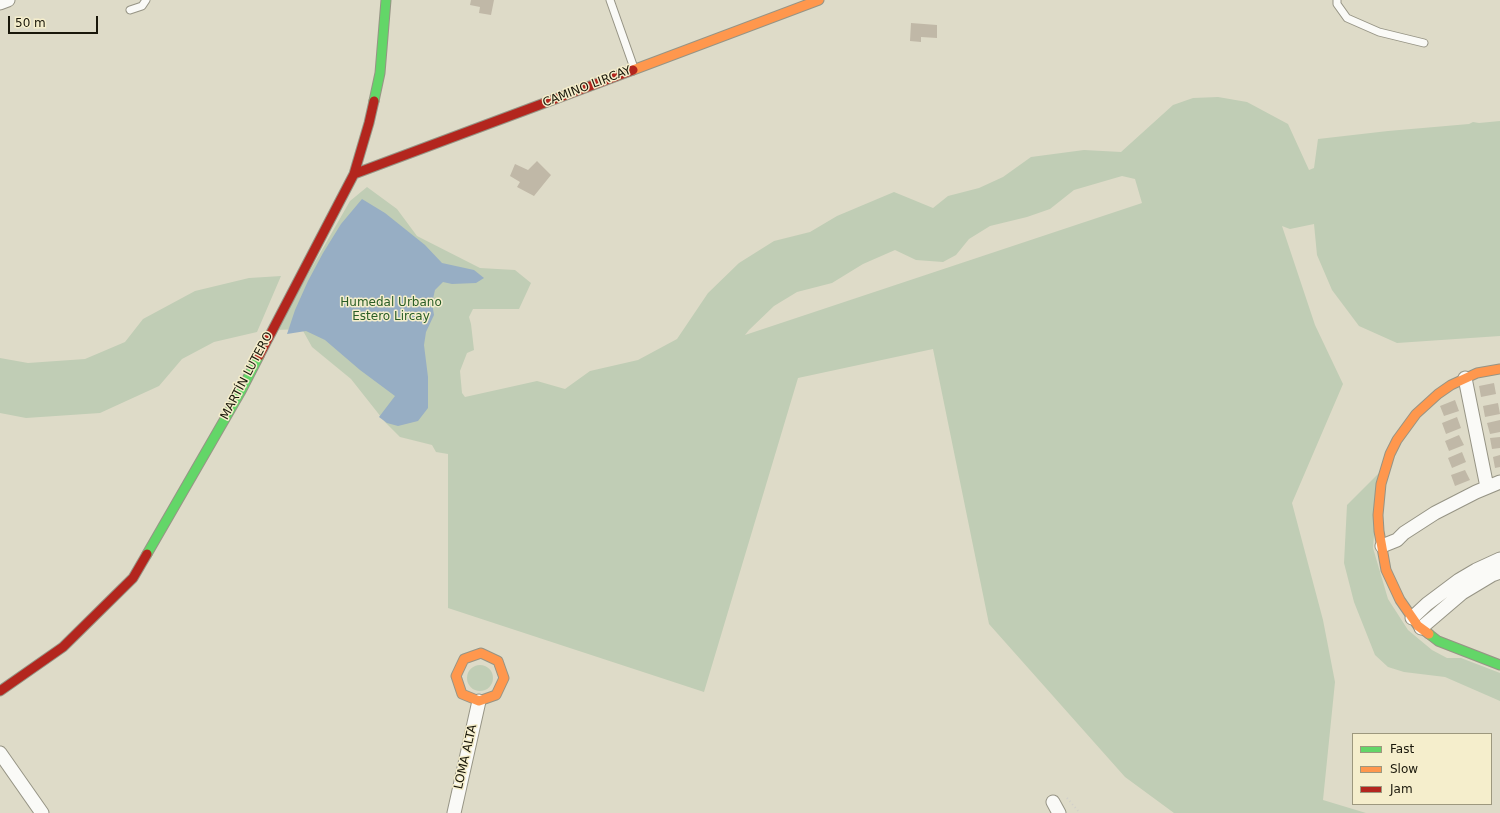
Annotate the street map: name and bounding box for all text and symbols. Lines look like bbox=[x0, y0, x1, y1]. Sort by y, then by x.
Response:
scale bar bbox=[10, 8, 100, 34]
text: 50 m bbox=[15, 16, 46, 30]
street label: CAMINO LIRCAY bbox=[541, 63, 633, 111]
park label: Humedal Urbano Estero Lircay bbox=[340, 296, 442, 324]
street label: MARTÍN LUTERO bbox=[218, 330, 276, 422]
street label: LOMA ALTA bbox=[452, 723, 480, 791]
legend bbox=[1352, 733, 1492, 805]
text: Fast bbox=[1390, 742, 1414, 756]
text: Slow bbox=[1390, 762, 1418, 776]
text: Jam bbox=[1390, 782, 1413, 796]

